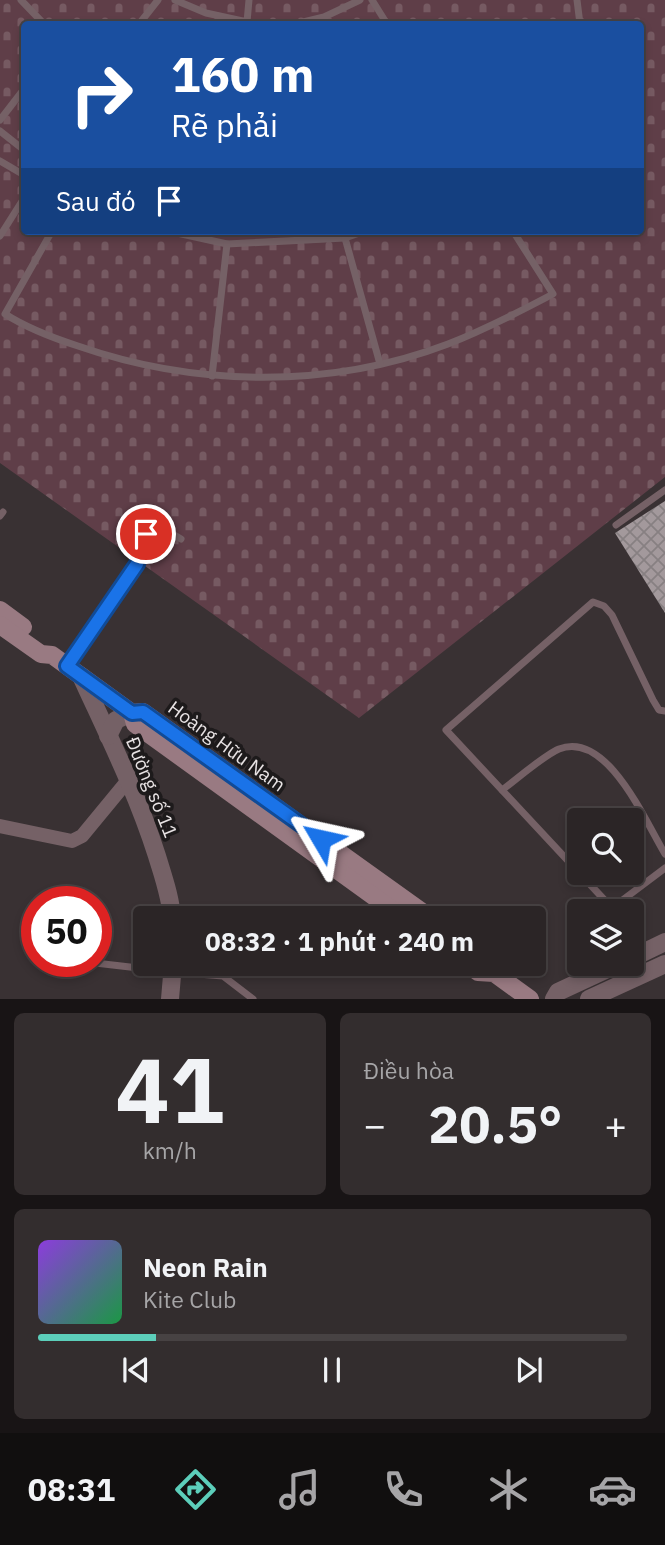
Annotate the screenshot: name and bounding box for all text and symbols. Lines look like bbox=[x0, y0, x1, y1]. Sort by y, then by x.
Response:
text: 160 m bbox=[171, 42, 315, 105]
icon: right bbox=[56, 49, 147, 140]
text: Rẽ phải bbox=[171, 104, 278, 146]
icon: arrive bbox=[150, 182, 188, 220]
text: Sau đó bbox=[56, 184, 136, 218]
pin bbox=[116, 504, 176, 564]
icon: arrive bbox=[127, 515, 165, 553]
street label: Hoàng Hữu Nam bbox=[164, 695, 290, 797]
street label: Đường số 11 bbox=[121, 733, 183, 841]
position arrow bbox=[284, 802, 358, 876]
map controls bbox=[567, 808, 644, 976]
button: search bbox=[567, 808, 644, 885]
speed limit sign: 50 bbox=[21, 886, 112, 977]
button: layers bbox=[567, 899, 644, 976]
text: 08:32 · 1 phút · 240 m bbox=[205, 924, 474, 958]
text: 41 bbox=[115, 1030, 224, 1148]
text: Điều hòa bbox=[364, 1055, 454, 1085]
text: 20.5° bbox=[428, 1090, 562, 1157]
text: − bbox=[364, 1100, 386, 1149]
text: + bbox=[604, 1100, 627, 1149]
text: km/h bbox=[143, 1135, 197, 1165]
text: Neon Rain bbox=[143, 1250, 268, 1284]
text: Kite Club bbox=[143, 1284, 236, 1314]
icon: previous bbox=[117, 1351, 155, 1389]
icon: pause bbox=[313, 1351, 351, 1389]
icon: next bbox=[510, 1351, 548, 1389]
icon: directions bbox=[171, 1465, 220, 1514]
icon: music bbox=[275, 1465, 324, 1514]
icon: phone bbox=[379, 1465, 428, 1514]
icon: climate bbox=[484, 1465, 533, 1514]
icon: car bbox=[588, 1465, 637, 1514]
text: 08:31 bbox=[28, 1468, 115, 1510]

